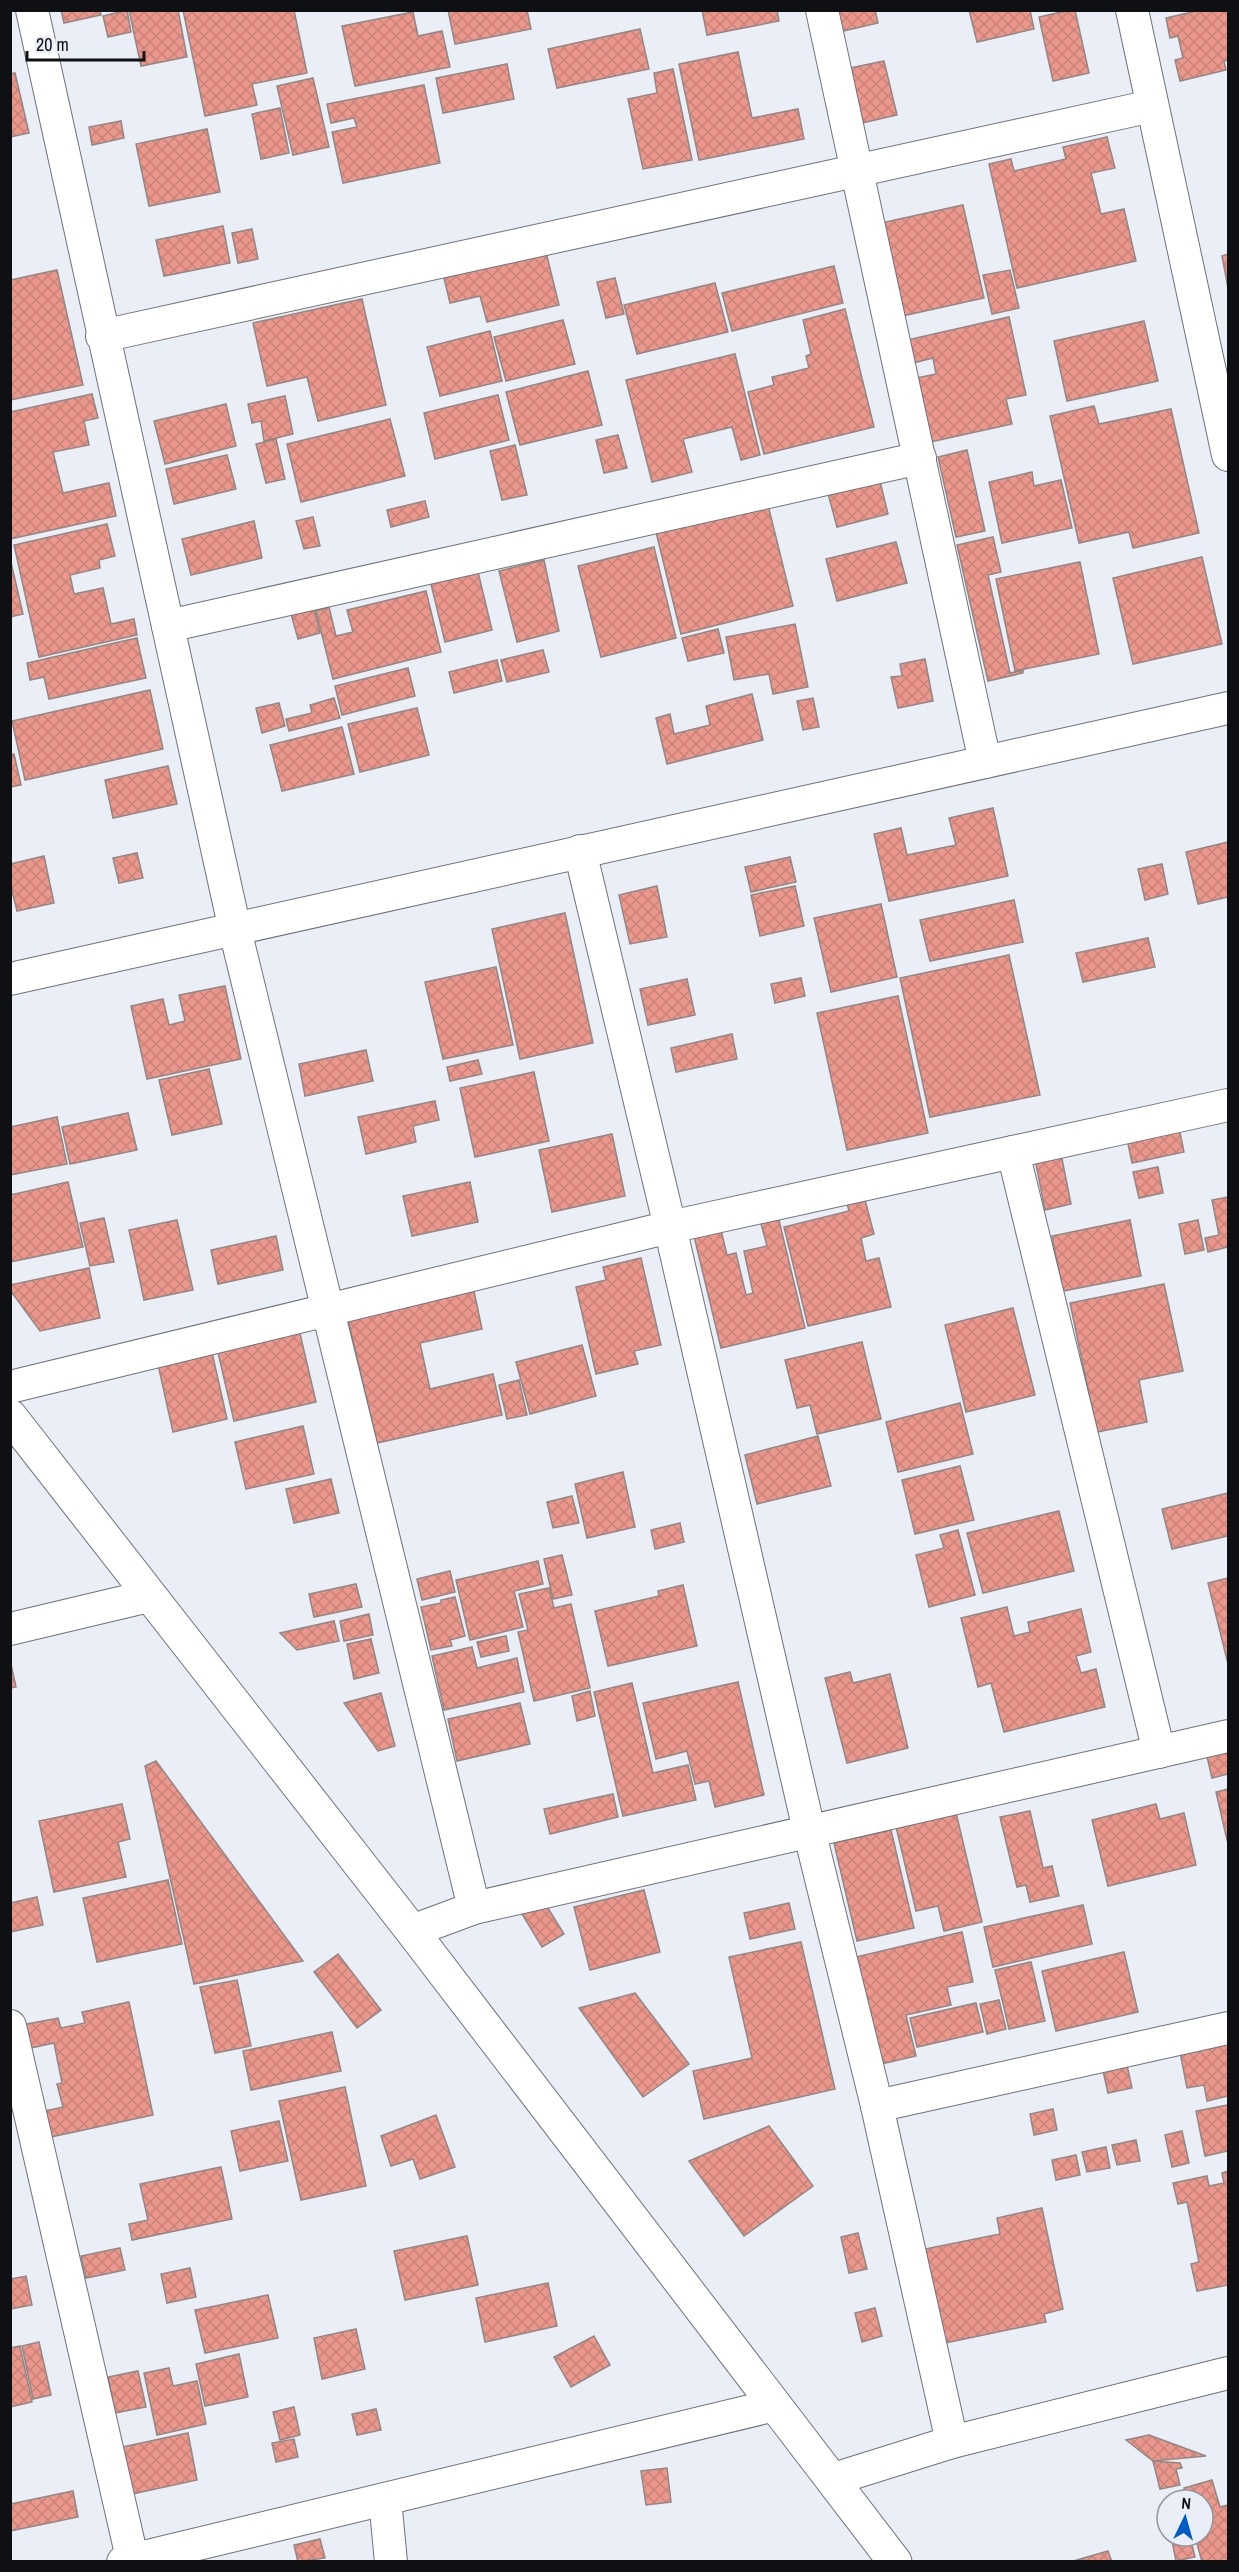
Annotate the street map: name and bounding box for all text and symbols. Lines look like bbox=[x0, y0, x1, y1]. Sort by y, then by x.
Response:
scale bar bbox=[27, 24, 144, 62]
text: 20 m bbox=[36, 32, 69, 57]
north arrow bbox=[1155, 2488, 1215, 2548]
text: N bbox=[1181, 2492, 1192, 2514]

